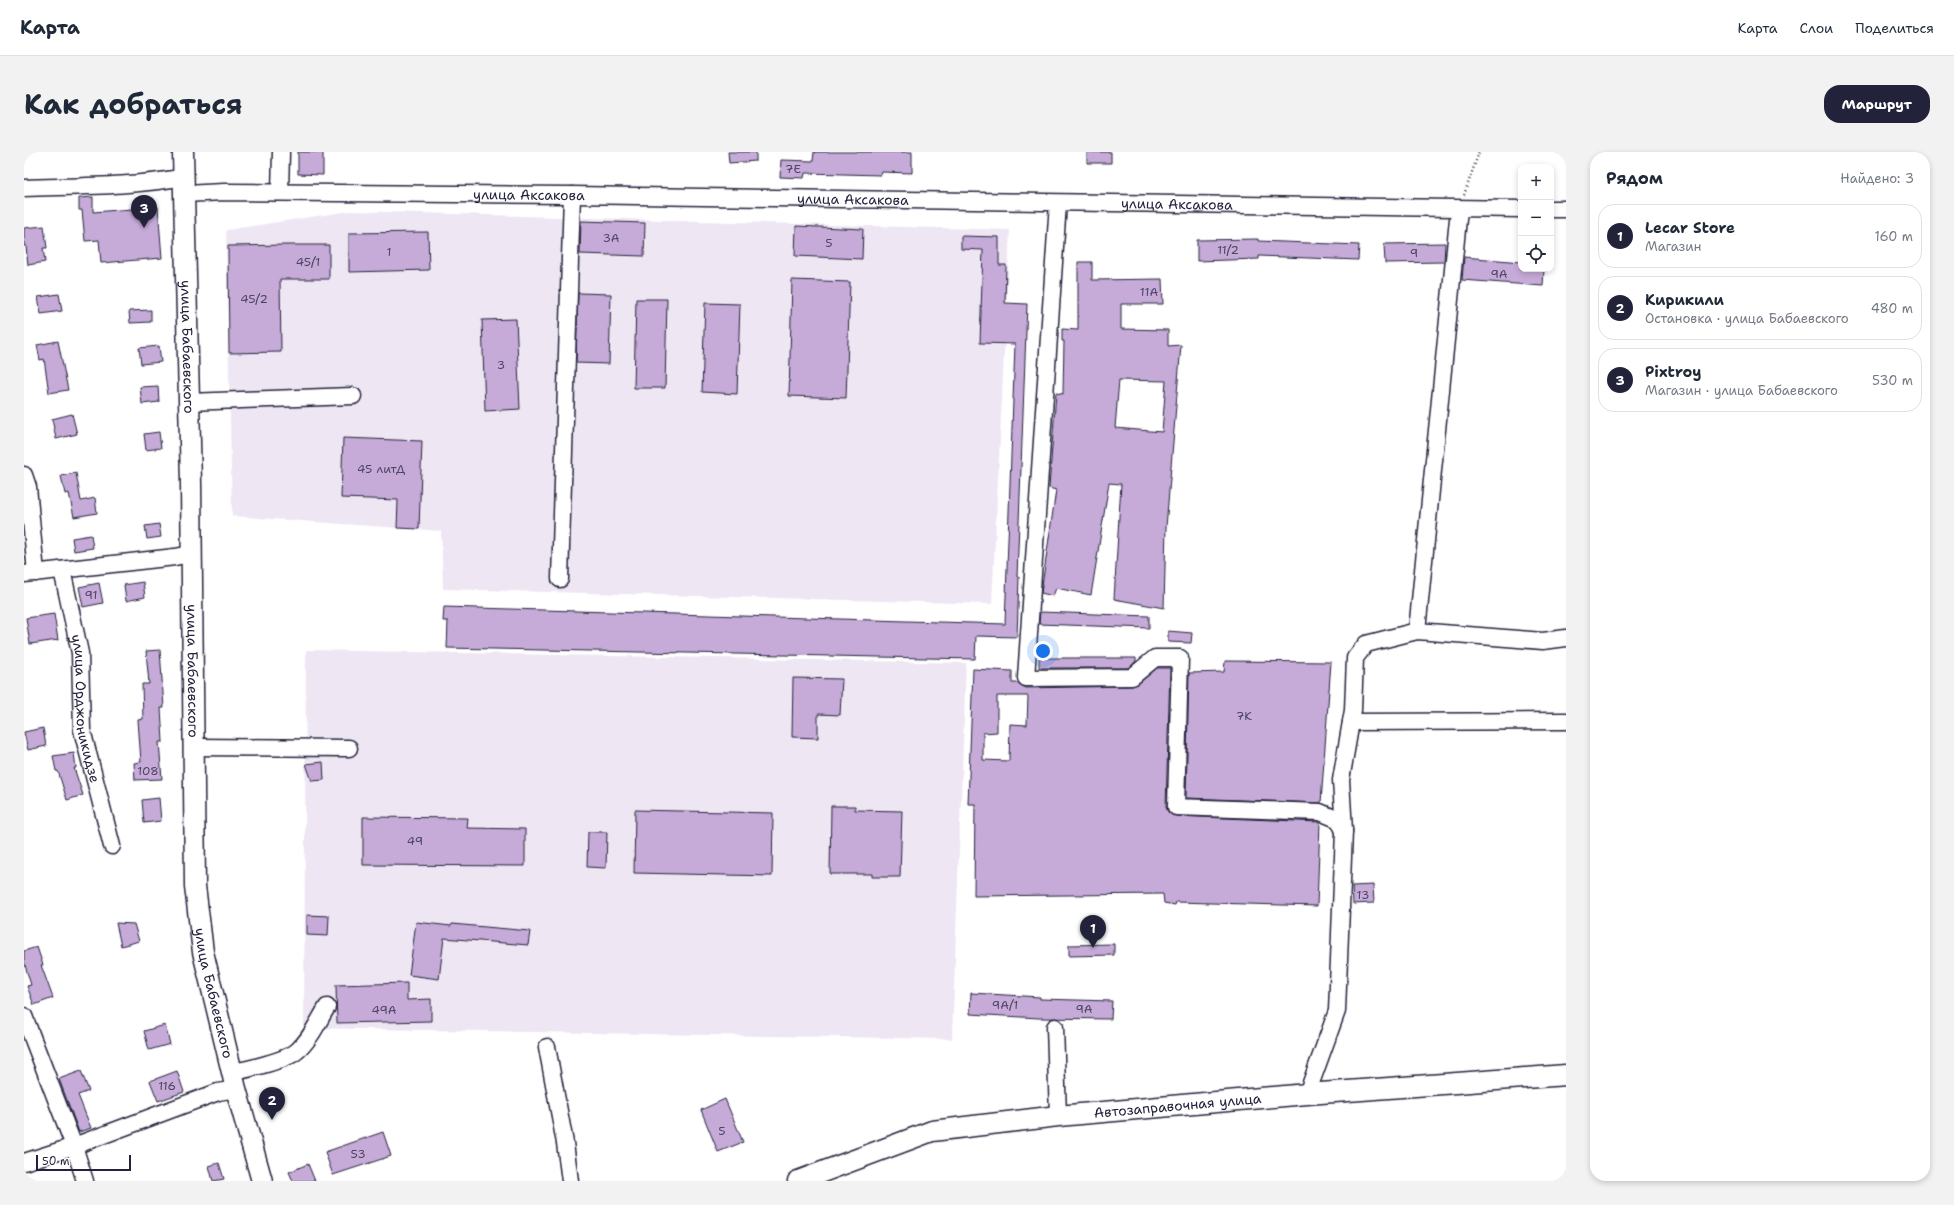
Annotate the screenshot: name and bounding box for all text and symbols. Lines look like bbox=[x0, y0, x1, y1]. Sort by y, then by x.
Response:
text: Карта bbox=[20, 15, 80, 40]
text: Карта bbox=[1737, 19, 1778, 37]
text: Слои bbox=[1800, 19, 1833, 37]
text: Поделиться bbox=[1855, 19, 1934, 37]
text: Как добраться bbox=[24, 85, 243, 123]
button: Маршрут bbox=[1824, 85, 1930, 123]
house number: 7Е bbox=[785, 161, 801, 177]
map controls bbox=[1518, 164, 1554, 272]
button: + bbox=[1518, 164, 1554, 200]
text: Рядом bbox=[1606, 167, 1663, 189]
text: Найдено: 3 bbox=[1840, 170, 1914, 187]
street label: улица Аксакова bbox=[473, 185, 585, 204]
street label: улица Аксакова bbox=[797, 189, 909, 209]
street label: улица Аксакова bbox=[1121, 194, 1233, 214]
pin: 3 bbox=[131, 195, 157, 228]
button: − bbox=[1518, 200, 1554, 236]
text: Lecar Store bbox=[1645, 218, 1735, 238]
text: 1 bbox=[1617, 228, 1623, 245]
text: 160 m bbox=[1875, 228, 1913, 245]
house number: 3А bbox=[602, 230, 620, 246]
house number: 5 bbox=[825, 235, 833, 251]
button: locate bbox=[1518, 236, 1554, 272]
text: Магазин bbox=[1645, 238, 1701, 255]
house number: 11/2 bbox=[1217, 242, 1239, 258]
house number: 1 bbox=[386, 244, 392, 260]
house number: 9 bbox=[1410, 245, 1418, 261]
house number: 45/1 bbox=[296, 254, 320, 270]
house number: 9А bbox=[1490, 266, 1508, 282]
street label: улица Бабаевского bbox=[177, 280, 198, 414]
house number: 11А bbox=[1140, 284, 1158, 300]
text: Кирикили bbox=[1645, 290, 1724, 310]
house number: 45/2 bbox=[240, 291, 268, 307]
text: 2 bbox=[1615, 300, 1625, 317]
text: 480 m bbox=[1871, 300, 1913, 317]
text: Остановка · улица Бабаевского bbox=[1645, 310, 1849, 327]
house number: 3 bbox=[497, 357, 505, 373]
text: Pixtroy bbox=[1645, 362, 1701, 382]
text: 3 bbox=[1615, 372, 1625, 389]
text: 530 m bbox=[1872, 372, 1913, 389]
text: Магазин · улица Бабаевского bbox=[1645, 382, 1838, 399]
house number: 45 литД bbox=[357, 461, 405, 477]
house number: 91 bbox=[84, 587, 98, 603]
street label: улица Бабаевского bbox=[183, 604, 203, 738]
street label: улица Орджоникидзе bbox=[67, 632, 104, 785]
your location bbox=[1033, 641, 1053, 661]
house number: 7К bbox=[1236, 708, 1252, 724]
house number: 108 bbox=[137, 763, 159, 779]
house number: 49 bbox=[407, 833, 423, 849]
house number: 13 bbox=[1357, 887, 1369, 903]
pin: 1 bbox=[1080, 915, 1106, 948]
street label: улица Бабаевского bbox=[191, 927, 237, 1060]
house number: 9А/1 bbox=[992, 997, 1018, 1013]
house number: 9А bbox=[1075, 1001, 1093, 1017]
house number: 49А bbox=[372, 1002, 397, 1018]
house number: 116 bbox=[158, 1078, 176, 1094]
pin: 2 bbox=[259, 1087, 285, 1120]
street label: Автозаправочная улица bbox=[1093, 1089, 1262, 1122]
house number: 5 bbox=[718, 1123, 726, 1139]
house number: 53 bbox=[350, 1146, 366, 1162]
scale bar bbox=[36, 1153, 131, 1172]
text: 50 m bbox=[42, 1154, 70, 1169]

